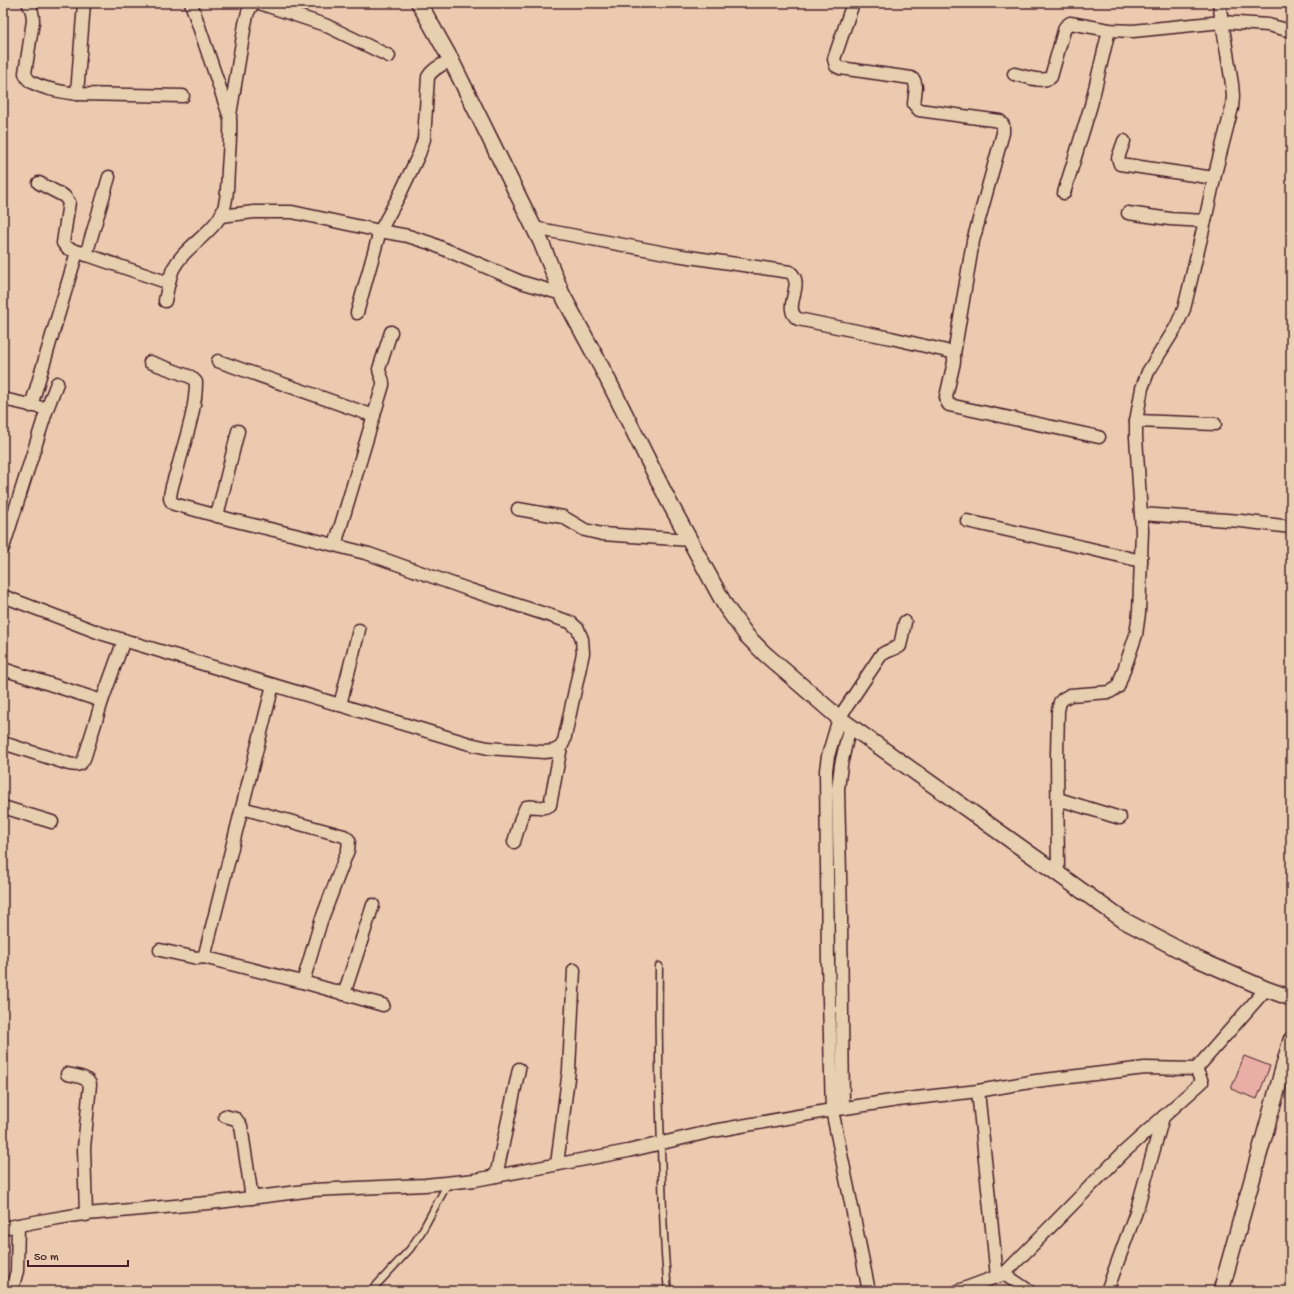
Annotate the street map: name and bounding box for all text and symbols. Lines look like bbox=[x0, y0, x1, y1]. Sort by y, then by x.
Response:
scale bar bbox=[28, 1242, 128, 1268]
text: 50 m bbox=[34, 1251, 59, 1265]

